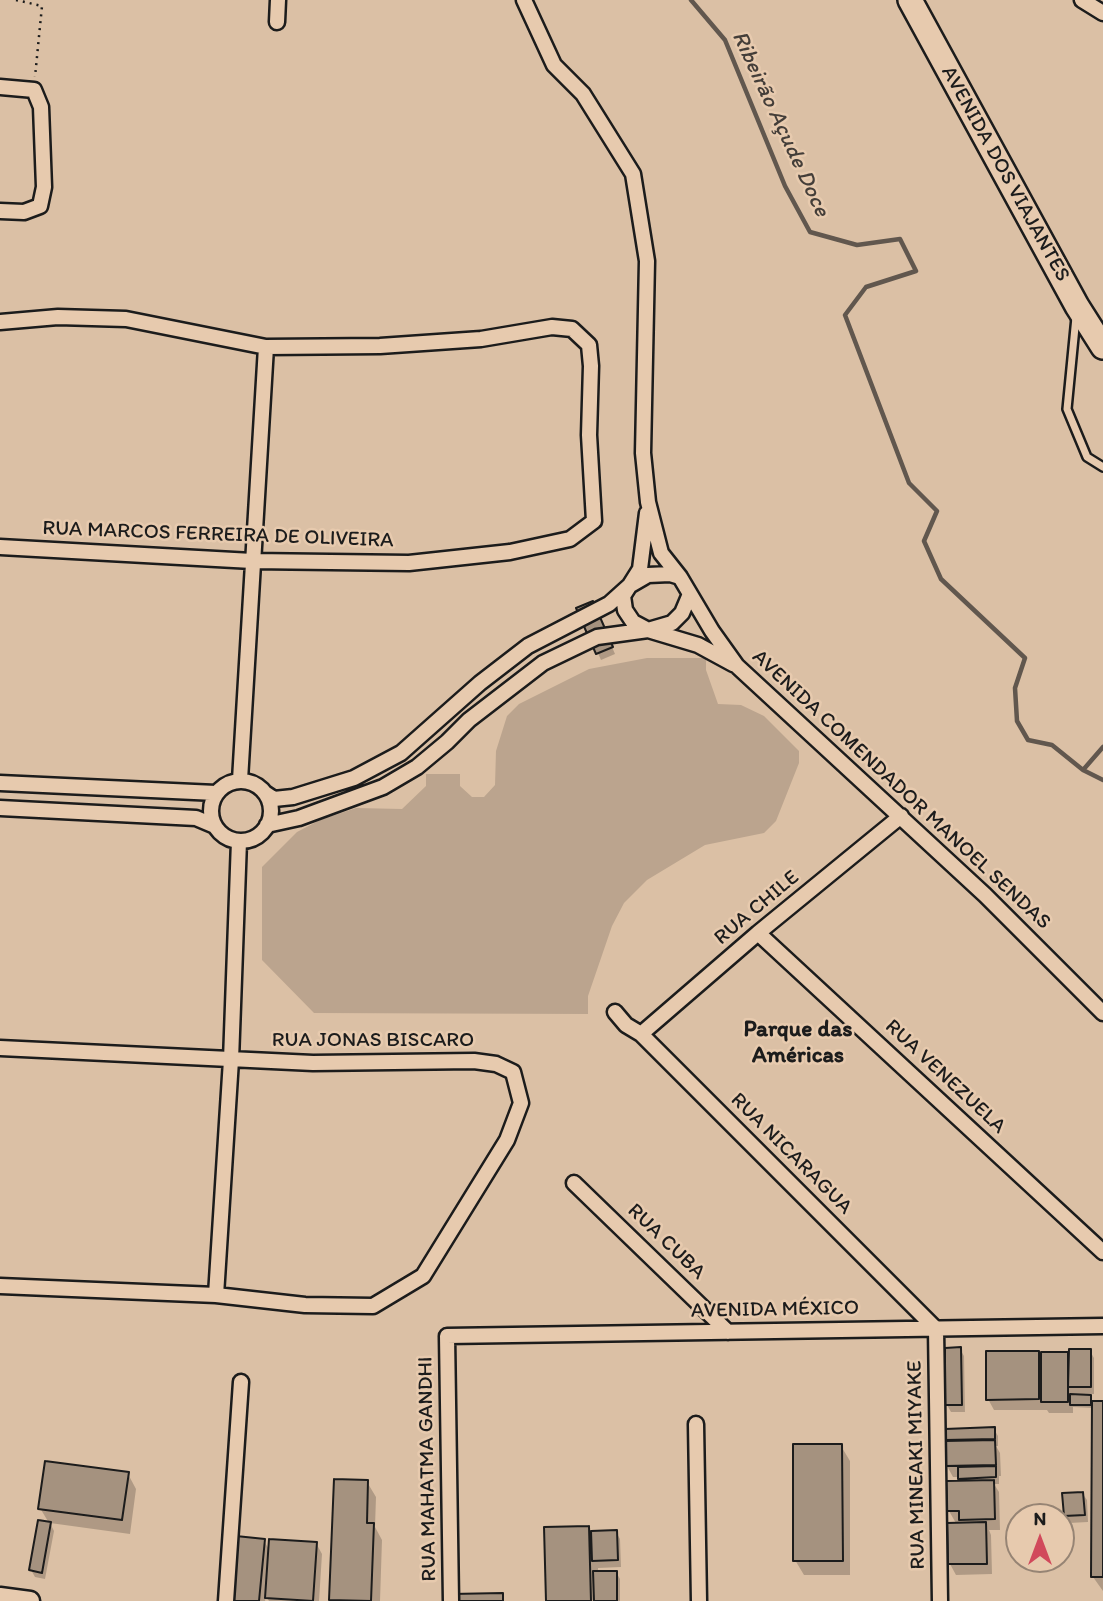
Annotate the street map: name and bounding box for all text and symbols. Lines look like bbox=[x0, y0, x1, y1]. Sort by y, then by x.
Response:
water label: Ribeirão Açude Doce bbox=[725, 27, 835, 221]
street label: AVENIDA DOS VIAJANTES bbox=[935, 62, 1075, 286]
street label: RUA MARCOS FERREIRA DE OLIVEIRA bbox=[42, 516, 394, 554]
street label: AVENIDA COMENDADOR MANOEL SENDAS bbox=[747, 645, 1055, 935]
street label: RUA CHILE bbox=[709, 865, 805, 951]
street label: RUA VENEZUELA bbox=[879, 1015, 1011, 1139]
district label: Parque das Américas bbox=[744, 1016, 852, 1070]
street label: RUA JONAS BISCARO bbox=[272, 1028, 474, 1054]
street label: RUA NICARAGUA bbox=[725, 1088, 857, 1220]
street label: RUA CUBA bbox=[622, 1199, 710, 1285]
street label: AVENIDA MÉXICO bbox=[691, 1296, 859, 1324]
street label: RUA MAHATMA GANDHI bbox=[413, 1356, 443, 1582]
street label: RUA MINEAKI MIYAKE bbox=[903, 1360, 931, 1570]
north arrow bbox=[1005, 1503, 1075, 1573]
text: N bbox=[1034, 1507, 1046, 1530]

